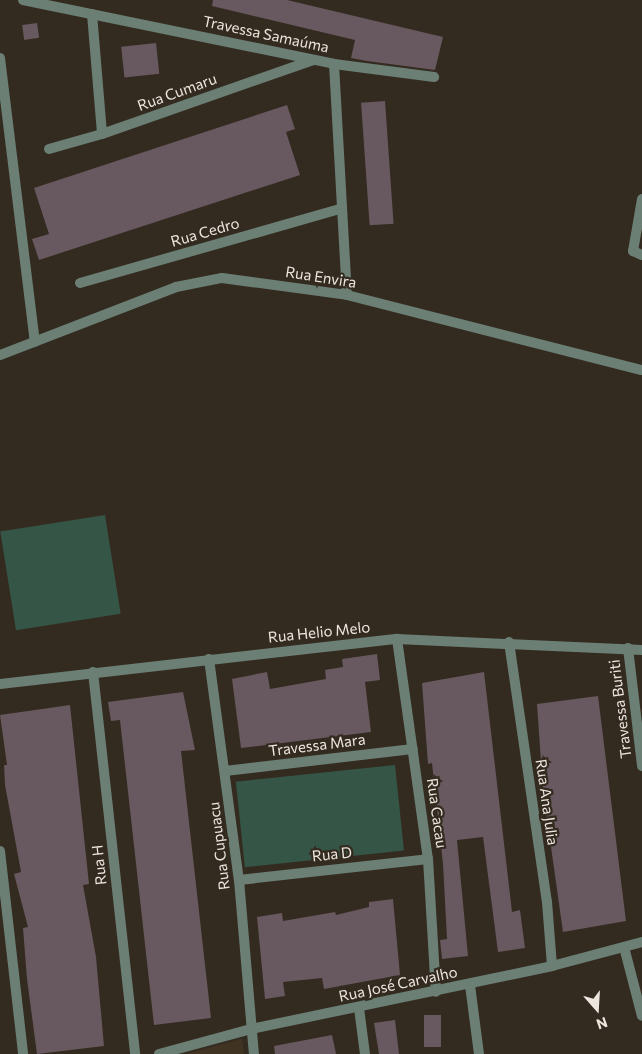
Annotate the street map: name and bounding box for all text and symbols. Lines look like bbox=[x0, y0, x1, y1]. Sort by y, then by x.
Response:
street label: Travessa Samaúma bbox=[201, 12, 331, 56]
street label: Rua Cumaru bbox=[135, 69, 219, 115]
street label: Rua Cedro bbox=[169, 214, 241, 250]
street label: Rua Envira bbox=[284, 263, 358, 291]
street label: Rua Helio Melo bbox=[267, 618, 371, 646]
street label: Travessa Buriti bbox=[605, 659, 635, 759]
street label: Travessa Mara bbox=[268, 730, 366, 760]
street label: Rua Ana Julia bbox=[532, 758, 562, 846]
street label: Rua Cacau bbox=[423, 777, 451, 849]
street label: Rua Cupuacu bbox=[205, 801, 233, 891]
street label: Rua D bbox=[311, 843, 353, 865]
street label: Rua H bbox=[88, 844, 110, 886]
street label: Rua José Carvalho bbox=[337, 963, 459, 1005]
north arrow bbox=[572, 984, 622, 1034]
text: N bbox=[594, 1014, 610, 1033]

